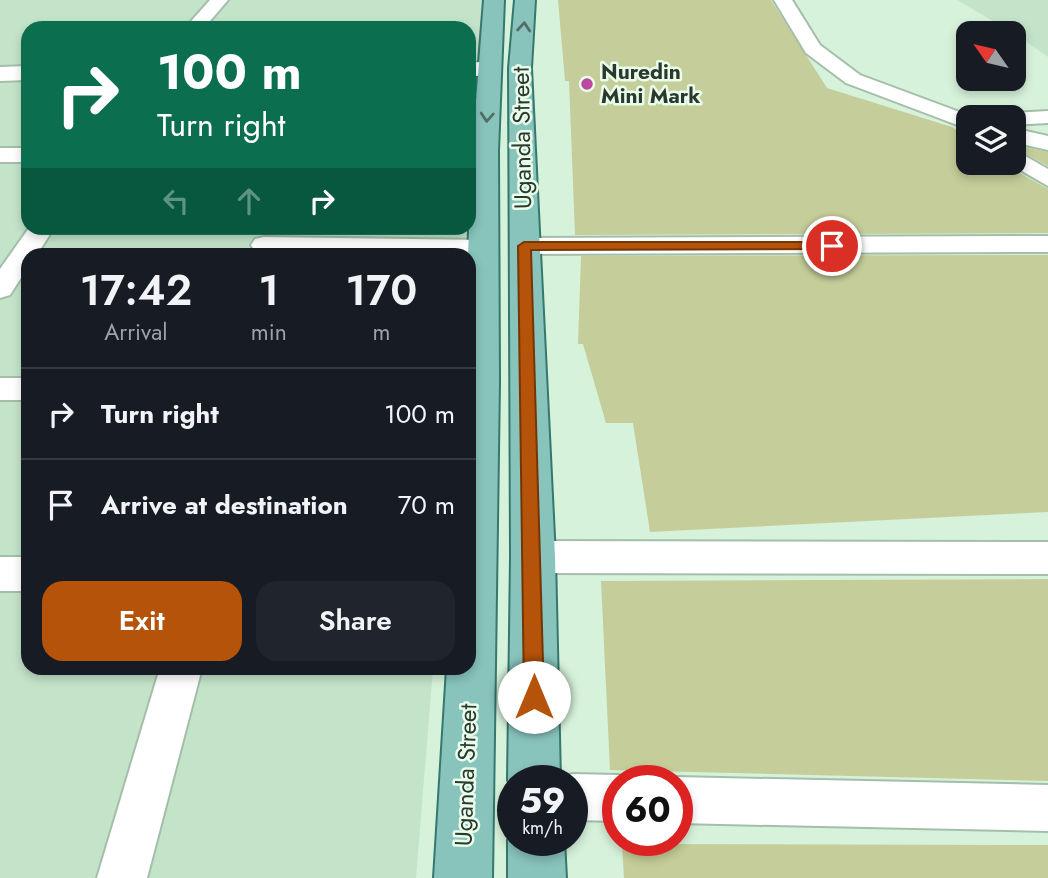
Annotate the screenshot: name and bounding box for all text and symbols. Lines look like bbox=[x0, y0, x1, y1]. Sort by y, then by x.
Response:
one-way arrow bbox=[516, 21, 531, 32]
north arrow bbox=[956, 21, 1026, 91]
map controls bbox=[956, 21, 1026, 175]
text: 100 m bbox=[157, 37, 302, 107]
icon: right bbox=[42, 49, 133, 140]
place label: Nuredin Mini Mark bbox=[601, 57, 700, 111]
street label: Uganda Street bbox=[503, 66, 540, 210]
marker: Nuredin Mini Mark bbox=[579, 76, 595, 92]
text: Turn right bbox=[157, 102, 286, 148]
button: layers bbox=[956, 105, 1026, 175]
one-way arrow bbox=[480, 112, 495, 123]
icon: left bbox=[157, 182, 195, 220]
icon: ahead bbox=[230, 182, 268, 220]
icon: right bbox=[303, 182, 341, 220]
pin bbox=[802, 216, 862, 276]
icon: arrive bbox=[813, 227, 851, 265]
text: 17:42 bbox=[80, 260, 192, 321]
text: 1 bbox=[258, 260, 279, 321]
text: 170 bbox=[345, 260, 417, 321]
text: Arrival bbox=[104, 315, 168, 349]
text: min bbox=[251, 315, 287, 349]
text: m bbox=[372, 315, 390, 349]
icon: right bbox=[42, 395, 80, 433]
text: Turn right bbox=[101, 395, 219, 433]
text: 100 m bbox=[384, 395, 455, 433]
icon: arrive bbox=[42, 486, 80, 524]
text: Arrive at destination bbox=[101, 486, 348, 524]
text: 70 m bbox=[398, 486, 455, 524]
button: Exit bbox=[42, 581, 242, 661]
button: Share bbox=[256, 581, 455, 661]
position arrow bbox=[497, 660, 571, 734]
street label: Uganda Street bbox=[446, 703, 485, 847]
speed limit sign: 60 bbox=[602, 765, 693, 856]
text: 59 bbox=[520, 776, 566, 826]
text: km/h bbox=[522, 815, 563, 841]

